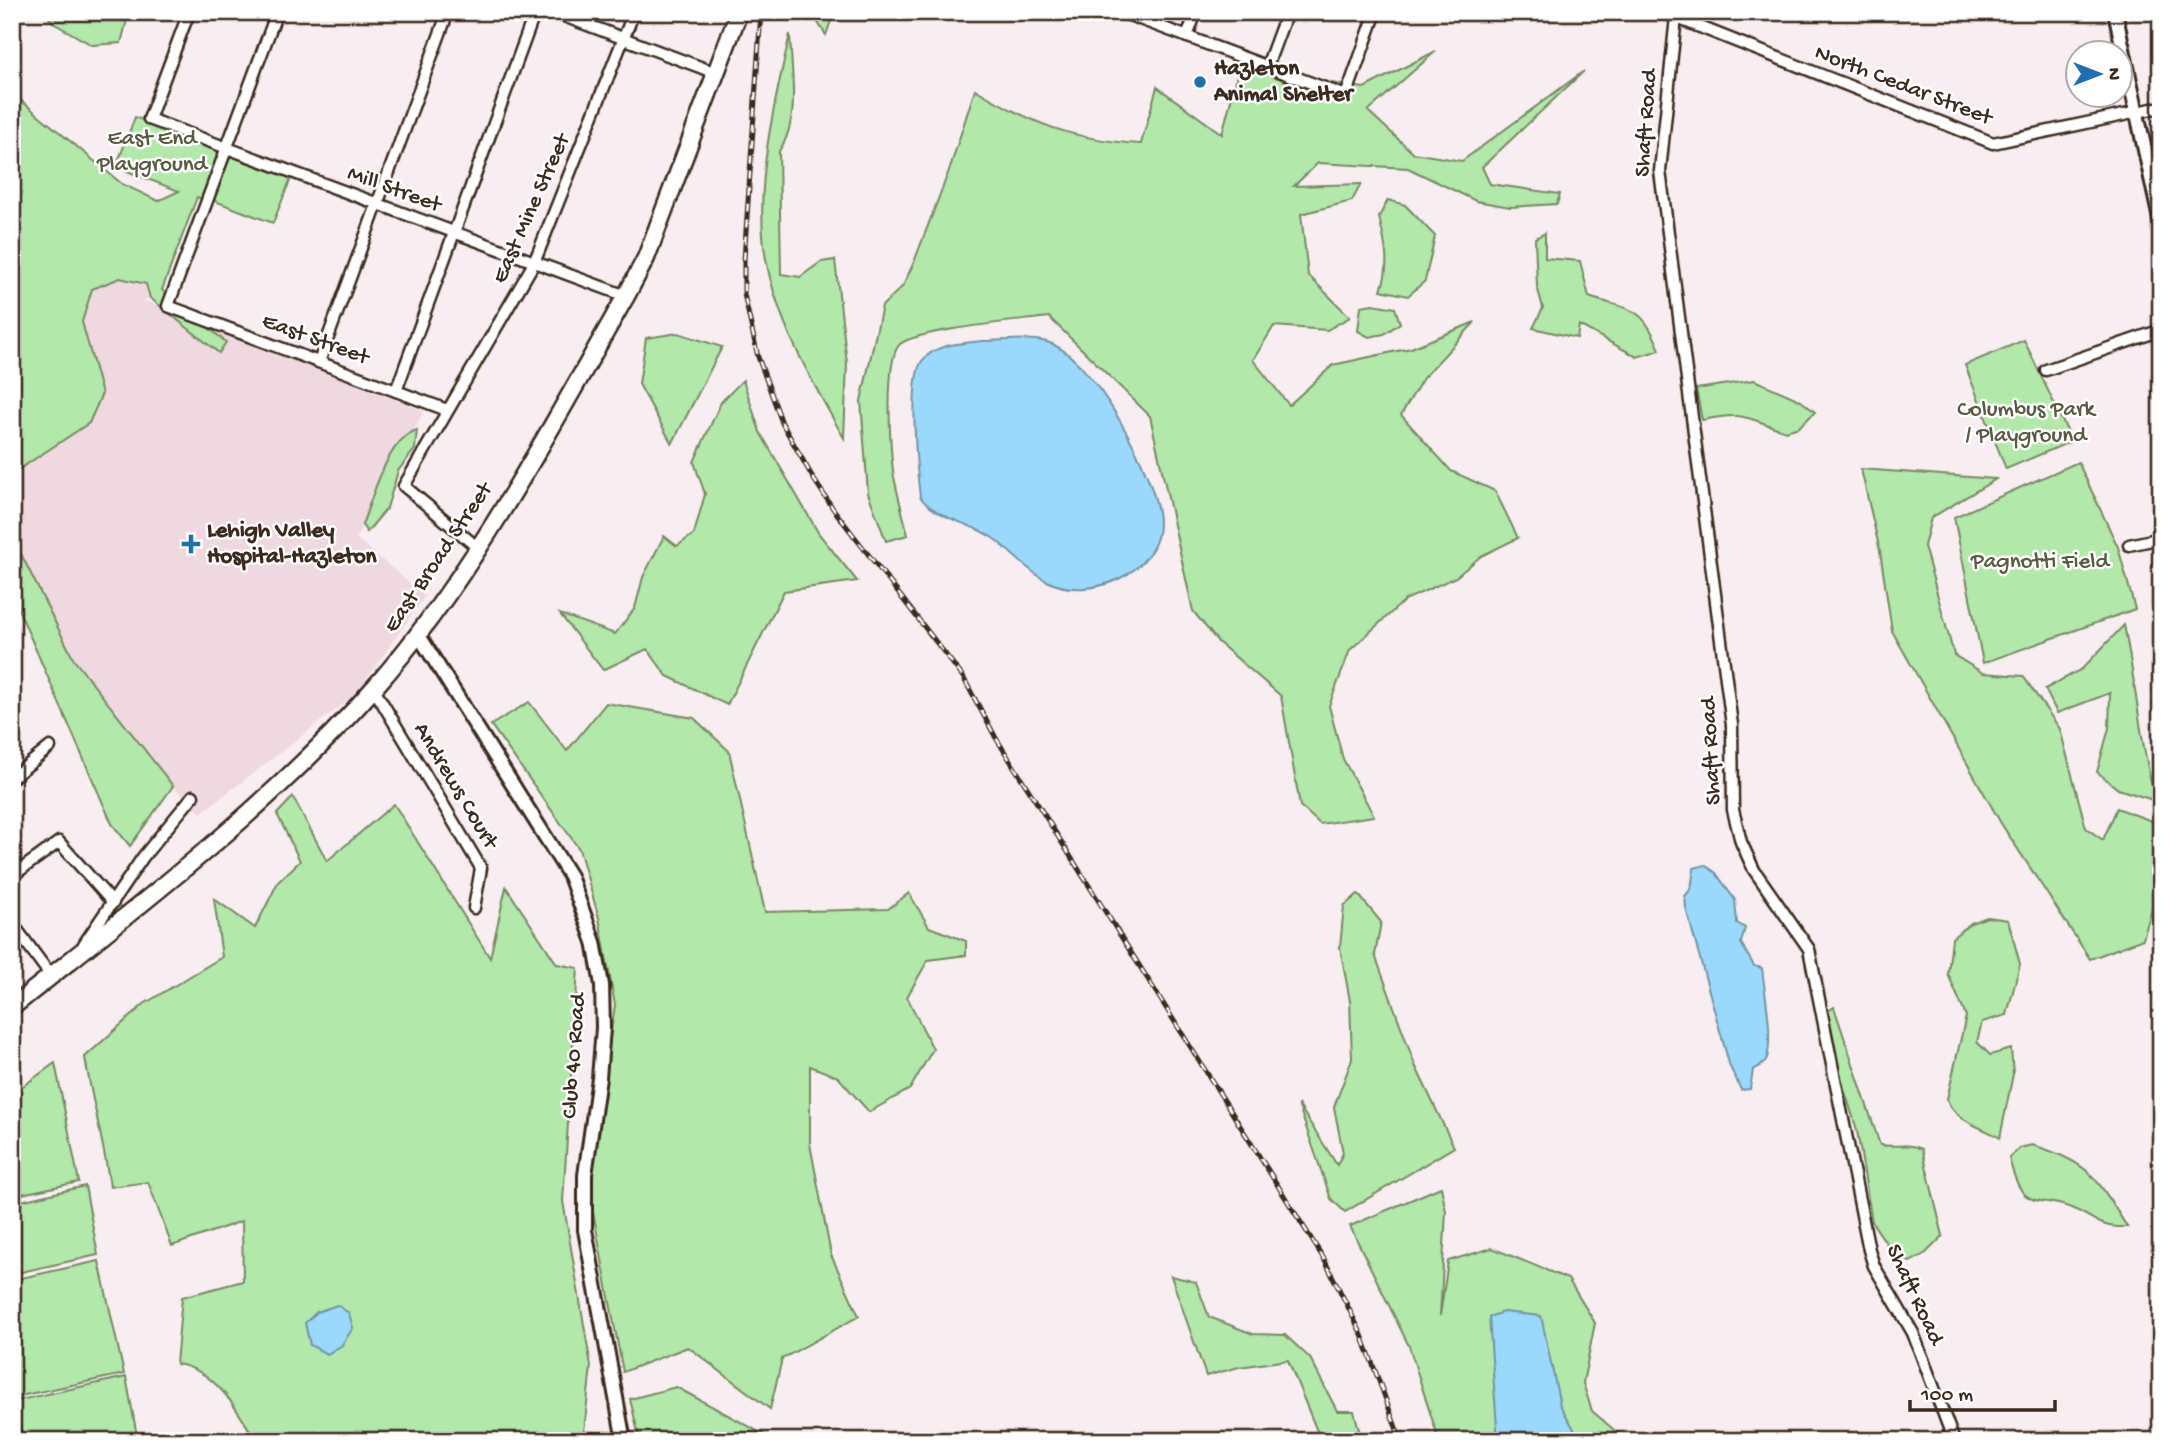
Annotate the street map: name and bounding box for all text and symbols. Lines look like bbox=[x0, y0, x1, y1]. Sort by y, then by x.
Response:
north arrow bbox=[2064, 38, 2134, 108]
street label: North Cedar Street bbox=[1811, 40, 1997, 133]
place label: Hazleton Animal Shelter bbox=[1213, 56, 1355, 109]
street label: Shaft Road bbox=[1630, 67, 1664, 178]
text: N bbox=[2101, 68, 2124, 80]
marker: Hazleton Animal Shelter bbox=[1192, 74, 1208, 90]
park label: East End Playground bbox=[96, 126, 209, 179]
street label: East Mine Street bbox=[487, 129, 578, 288]
street label: Mill Street bbox=[343, 161, 446, 220]
street label: East Street bbox=[258, 308, 374, 372]
park label: Columbus Park / Playground bbox=[1957, 397, 2097, 450]
street label: East Broad Street bbox=[379, 476, 500, 638]
place label: Lehigh Valley Hospital-Hazleton bbox=[207, 518, 378, 571]
marker: Lehigh Valley Hospital-Hazleton bbox=[181, 534, 201, 554]
park label: Pagnotti Field bbox=[1970, 549, 2110, 576]
street label: Shaft Road bbox=[1696, 695, 1728, 806]
street label: Andrews Court bbox=[407, 718, 504, 855]
street label: Club 40 Road bbox=[557, 991, 593, 1120]
street label: Shaft Road bbox=[1879, 1240, 1950, 1351]
scale bar bbox=[1910, 1369, 2056, 1413]
text: 100 m bbox=[1920, 1384, 1973, 1409]

